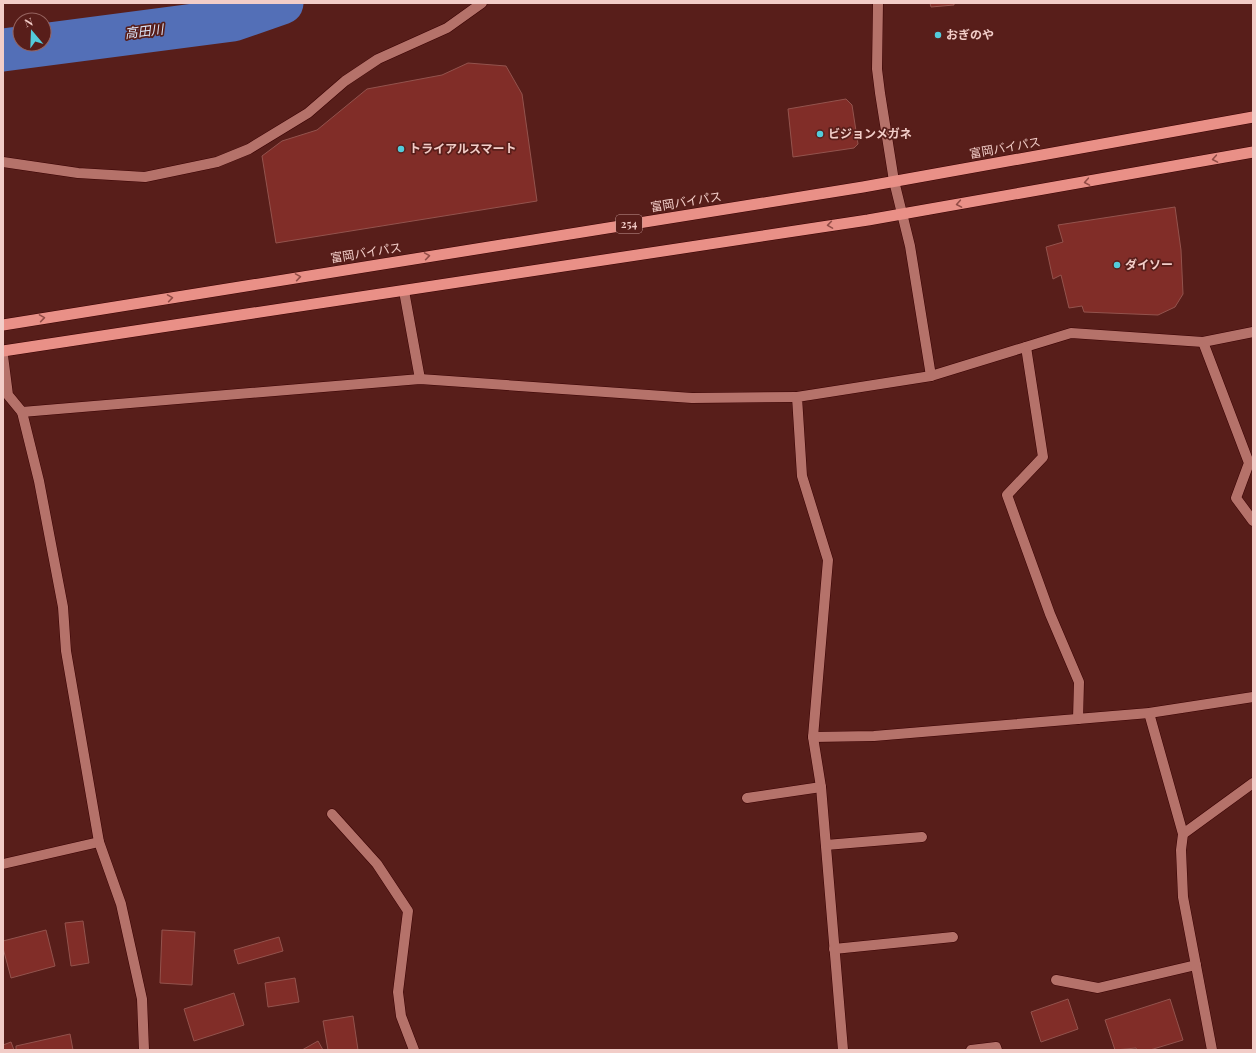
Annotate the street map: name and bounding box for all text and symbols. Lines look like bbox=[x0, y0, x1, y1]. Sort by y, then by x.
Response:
north arrow bbox=[12, 12, 52, 52]
text: N bbox=[22, 14, 35, 30]
water label: 高田川 bbox=[124, 19, 166, 41]
place label: おぎのや bbox=[946, 26, 994, 42]
marker: おぎのや bbox=[933, 30, 943, 40]
place label: ビジョンメガネ bbox=[828, 125, 912, 141]
marker: ビジョンメガネ bbox=[815, 129, 825, 139]
street label: 富岡バイパス bbox=[968, 133, 1042, 161]
place label: トライアルスマート bbox=[409, 140, 517, 156]
marker: トライアルスマート bbox=[396, 144, 406, 154]
one-way arrow bbox=[1211, 154, 1218, 163]
one-way arrow bbox=[1083, 177, 1090, 185]
street label: 富岡バイパス bbox=[649, 187, 723, 215]
one-way arrow bbox=[955, 200, 962, 208]
road number: 254 bbox=[616, 215, 642, 233]
one-way arrow bbox=[827, 221, 833, 229]
street label: 富岡バイパス bbox=[329, 238, 403, 266]
one-way arrow bbox=[423, 253, 430, 261]
place label: ダイソー bbox=[1125, 256, 1173, 272]
marker: ダイソー bbox=[1112, 260, 1122, 270]
one-way arrow bbox=[295, 273, 301, 282]
one-way arrow bbox=[167, 294, 173, 303]
one-way arrow bbox=[38, 315, 45, 323]

